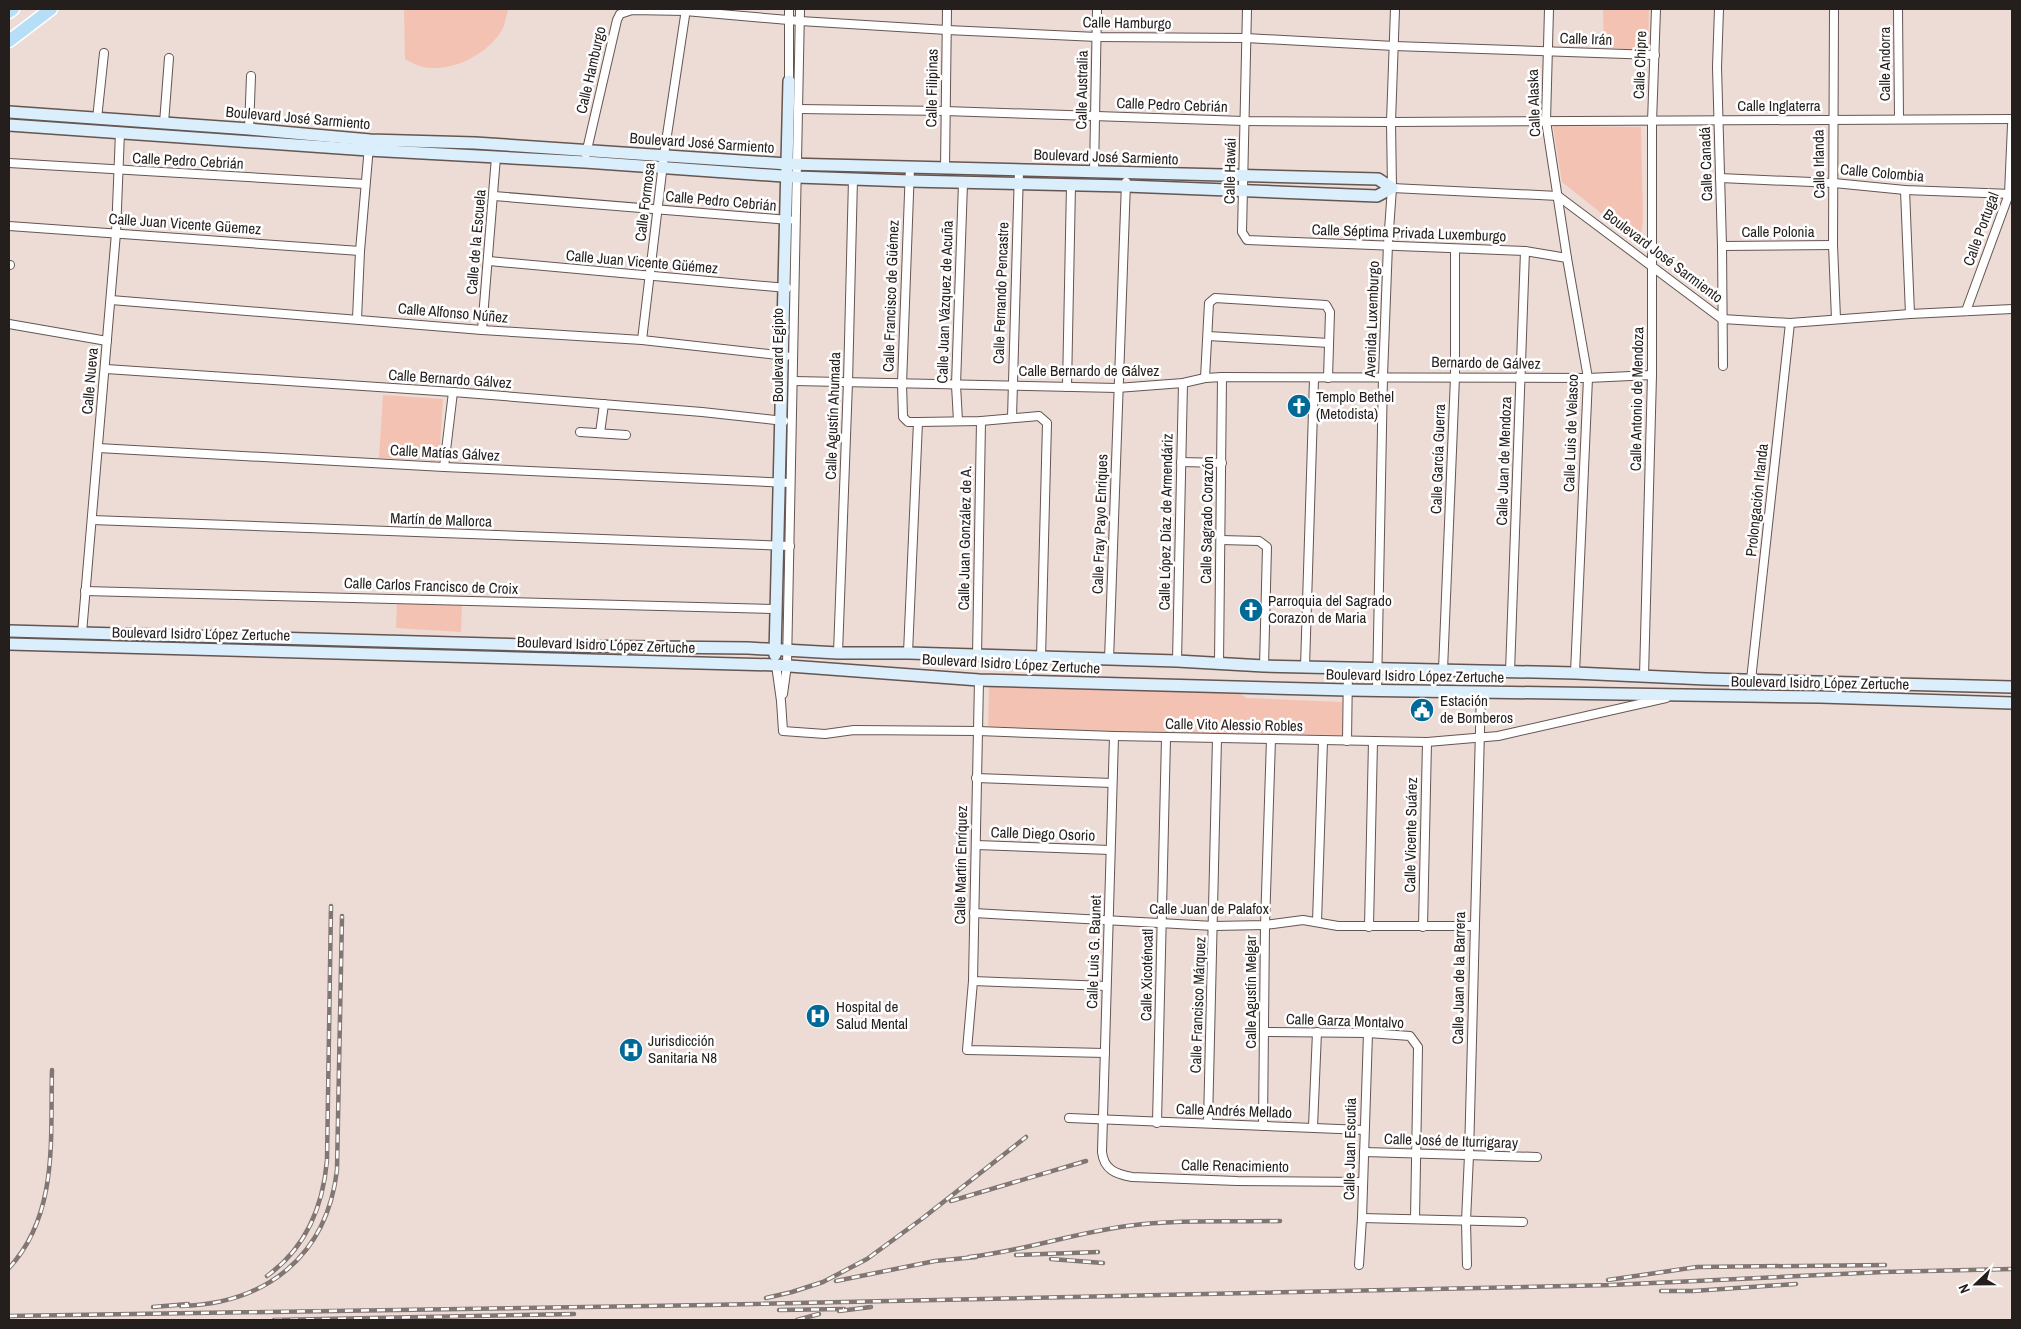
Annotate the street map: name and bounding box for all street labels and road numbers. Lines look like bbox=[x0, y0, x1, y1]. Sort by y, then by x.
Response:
street label: Calle Hamburgo bbox=[1082, 11, 1172, 34]
street label: Calle Hamburgo bbox=[570, 24, 611, 116]
street label: Calle Irán bbox=[1559, 27, 1613, 50]
street label: Calle Andorra bbox=[1874, 27, 1895, 101]
street label: Calle Chipre bbox=[1628, 30, 1651, 100]
street label: Calle Filipinas bbox=[920, 49, 943, 127]
street label: Calle Australia bbox=[1070, 50, 1093, 130]
street label: Calle Alaska bbox=[1522, 69, 1545, 137]
street label: Calle Pedro Cebrián bbox=[1116, 92, 1228, 117]
street label: Calle Inglaterra bbox=[1737, 95, 1821, 116]
street label: Boulevard José Sarmiento bbox=[225, 101, 371, 134]
street label: Calle Canadá bbox=[1694, 126, 1717, 202]
street label: Boulevard José Sarmiento bbox=[629, 127, 775, 158]
street label: Calle Irlanda bbox=[1807, 129, 1830, 199]
street label: Calle Hawái bbox=[1218, 138, 1241, 204]
street label: Boulevard José Sarmiento bbox=[1033, 143, 1179, 170]
street label: Calle Pedro Cebrián bbox=[132, 147, 244, 174]
street label: Calle Colombia bbox=[1839, 158, 1925, 187]
street label: Calle Formosa bbox=[629, 161, 660, 243]
street label: Calle Pedro Cebrián bbox=[665, 185, 777, 216]
street label: Calle de la Escuela bbox=[460, 188, 491, 295]
street label: Calle Portugal bbox=[1957, 189, 2004, 269]
street label: Boulevard José Sarmiento bbox=[1599, 204, 1728, 308]
street label: Calle Juan Vicente Güemez bbox=[108, 208, 262, 239]
street label: Calle Francisco de Güémez bbox=[877, 219, 904, 373]
street label: Calle Séptima Privada Luxemburgo bbox=[1311, 219, 1507, 246]
street label: Calle Juan Vázquez de Acuña bbox=[931, 220, 958, 384]
street label: Calle Fernando Pencastre bbox=[988, 221, 1013, 364]
street label: Calle Polonia bbox=[1741, 221, 1815, 242]
street label: Calle Juan Vicente Güémez bbox=[565, 244, 719, 279]
street label: Avenida Luxemburgo bbox=[1359, 260, 1384, 379]
street label: Calle Alfonso Núñez bbox=[397, 297, 509, 328]
street label: Boulevard Egipto bbox=[767, 308, 788, 402]
street label: Calle Antonio de Mendoza bbox=[1625, 327, 1648, 471]
street label: Calle Nueva bbox=[76, 347, 103, 415]
street label: Bernardo de Gálvez bbox=[1431, 351, 1541, 374]
street label: Calle Agustín Ahumada bbox=[820, 352, 845, 480]
street label: Calle Bernardo de Gálvez bbox=[1019, 360, 1159, 381]
street label: Calle Bernardo Gálvez bbox=[388, 364, 512, 393]
street label: Calle Luis de Velasco bbox=[1558, 373, 1583, 492]
street label: Calle Juan de Mendoza bbox=[1491, 396, 1516, 526]
street label: Calle García Guerra bbox=[1425, 403, 1450, 514]
street label: Calle López Díaz de Armendáriz bbox=[1153, 433, 1178, 611]
street label: Calle Matías Gálvez bbox=[390, 439, 501, 466]
street label: Prolongación Irlanda bbox=[1740, 442, 1773, 557]
street label: Calle Fray Payo Enriques bbox=[1087, 454, 1112, 594]
street label: Calle Sagrado Corazón bbox=[1195, 456, 1218, 584]
street label: Calle Juan González de A. bbox=[953, 465, 976, 611]
street label: Martín de Mallorca bbox=[390, 507, 492, 532]
street label: Calle Carlos Francisco de Croix bbox=[344, 572, 519, 599]
street label: Boulevard Isidro López Zertuche bbox=[112, 621, 291, 646]
street label: Boulevard Isidro López Zertuche bbox=[516, 631, 696, 658]
street label: Boulevard Isidro López Zertuche bbox=[921, 648, 1101, 679]
street label: Boulevard Isidro López Zertuche bbox=[1326, 663, 1505, 688]
street label: Boulevard Isidro López Zertuche bbox=[1731, 670, 1910, 695]
street label: Calle Vito Alessio Robles bbox=[1165, 713, 1303, 736]
street label: Calle Vicente Suárez bbox=[1399, 777, 1422, 893]
street label: Calle Martín Enríquez bbox=[949, 805, 972, 925]
street label: Calle Diego Osorio bbox=[990, 821, 1096, 846]
street label: Calle Luis G. Baunet bbox=[1081, 894, 1106, 1009]
street label: Calle Juan de Palafox bbox=[1149, 898, 1270, 919]
street label: Calle Juan de la Barrera bbox=[1447, 911, 1470, 1044]
street label: Calle Xicoténcatl bbox=[1135, 929, 1158, 1021]
street label: Calle Agustín Melgar bbox=[1240, 935, 1261, 1049]
street label: Calle Francisco Márquez bbox=[1185, 936, 1210, 1074]
street label: Calle Garza Montalvo bbox=[1286, 1008, 1405, 1033]
street label: Calle Juan Escutia bbox=[1338, 1097, 1361, 1200]
street label: Calle Andrés Mellado bbox=[1176, 1098, 1293, 1123]
street label: Calle José de Iturrigaray bbox=[1384, 1128, 1519, 1153]
street label: Calle Renacimiento bbox=[1181, 1154, 1289, 1177]

